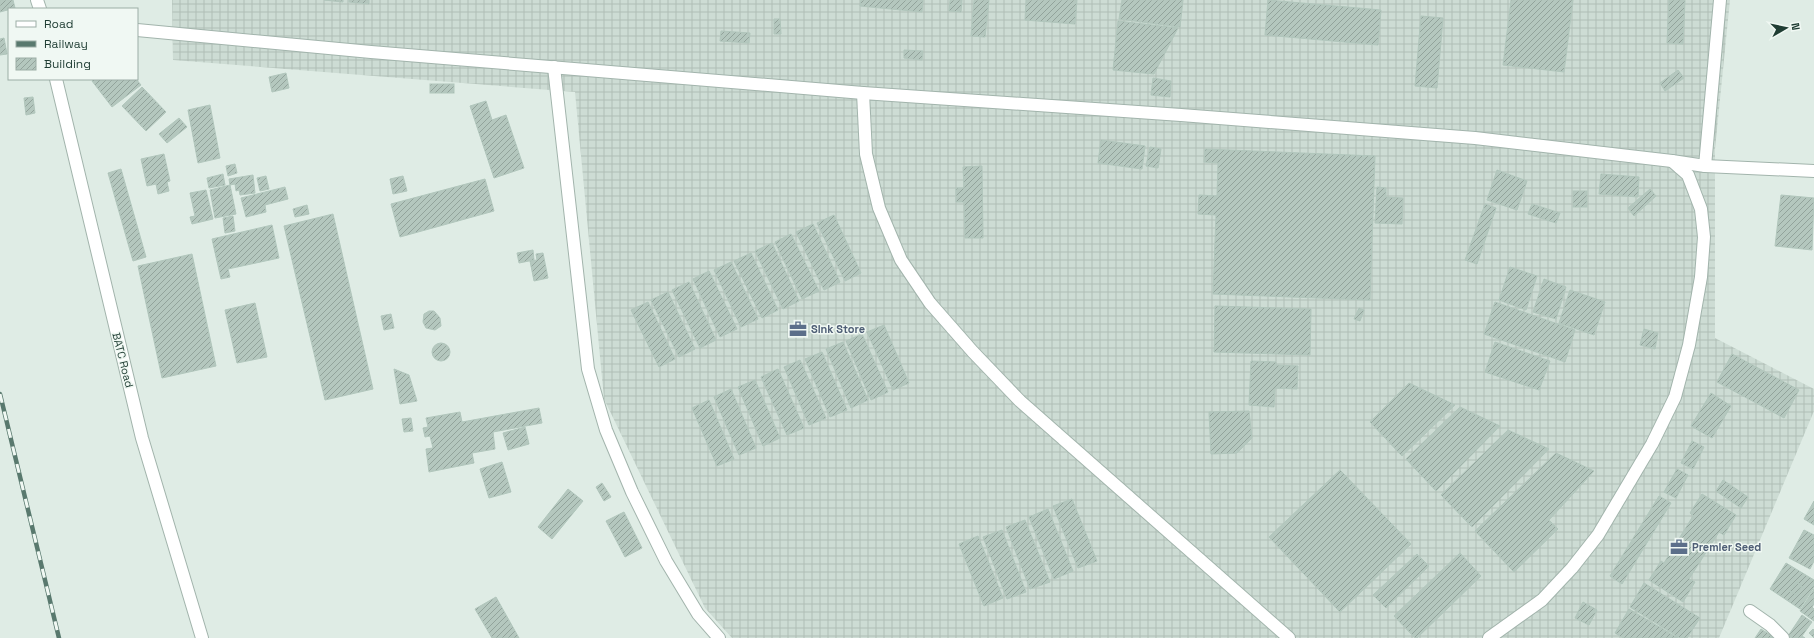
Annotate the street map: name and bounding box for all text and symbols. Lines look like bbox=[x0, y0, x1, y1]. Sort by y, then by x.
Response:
legend bbox=[8, 8, 138, 80]
north arrow bbox=[1766, 8, 1806, 48]
text: Road bbox=[44, 16, 73, 32]
text: N bbox=[1788, 22, 1803, 31]
text: Railway bbox=[44, 36, 88, 52]
text: Building bbox=[44, 56, 91, 72]
office icon: Sink Store bbox=[788, 319, 808, 339]
place label: Sink Store bbox=[811, 322, 865, 336]
street label: BATC Road bbox=[109, 331, 137, 389]
office icon: Premier Seed bbox=[1669, 537, 1689, 557]
place label: Premier Seed bbox=[1692, 540, 1761, 554]

